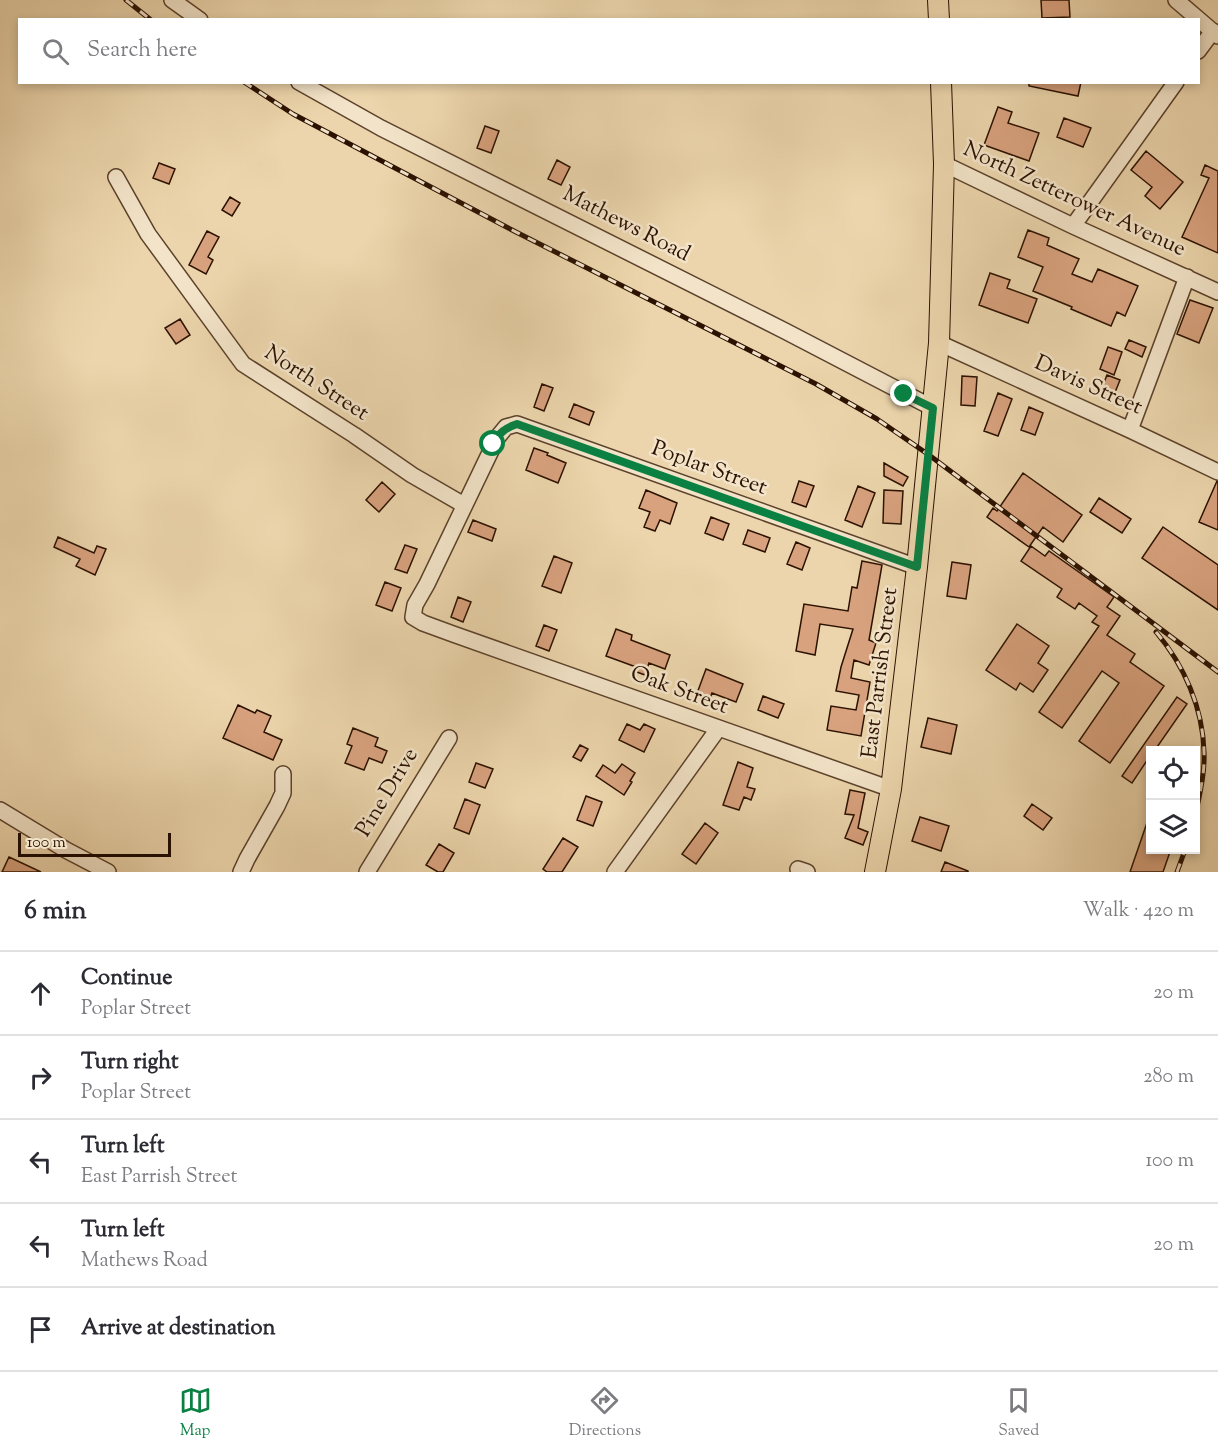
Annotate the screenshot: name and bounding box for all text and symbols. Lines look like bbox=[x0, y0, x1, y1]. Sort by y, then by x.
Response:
search box bbox=[18, 18, 1200, 84]
icon: search bbox=[39, 35, 72, 68]
text: Search here bbox=[87, 35, 197, 67]
street label: North Zetterower Avenue bbox=[957, 134, 1191, 266]
street label: Mathews Road bbox=[557, 179, 695, 271]
street label: North Street bbox=[257, 338, 375, 430]
street label: Davis Street bbox=[1029, 348, 1148, 424]
route end bbox=[890, 380, 916, 406]
route start bbox=[479, 430, 505, 456]
street label: Poplar Street bbox=[647, 433, 772, 505]
street label: East Parrish Street bbox=[855, 585, 907, 760]
street label: Oak Street bbox=[625, 658, 733, 724]
street label: Pine Drive bbox=[349, 742, 427, 844]
map controls bbox=[1146, 746, 1200, 854]
button: locate bbox=[1146, 746, 1200, 800]
button: layers bbox=[1146, 800, 1200, 854]
scale bar bbox=[18, 830, 171, 858]
text: 100 m bbox=[27, 832, 66, 855]
text: 6 min bbox=[24, 893, 87, 930]
text: Walk · 420 m bbox=[1083, 897, 1194, 926]
text: Continue bbox=[81, 963, 172, 995]
icon: ahead bbox=[24, 977, 57, 1010]
text: 20 m bbox=[1153, 979, 1194, 1008]
text: Poplar Street bbox=[81, 995, 191, 1024]
text: Turn right bbox=[81, 1047, 178, 1079]
icon: right bbox=[24, 1061, 57, 1094]
text: 280 m bbox=[1143, 1063, 1194, 1092]
text: Poplar Street bbox=[81, 1079, 191, 1108]
text: Turn left bbox=[81, 1131, 164, 1163]
icon: left bbox=[24, 1145, 57, 1178]
text: 100 m bbox=[1145, 1147, 1194, 1176]
text: East Parrish Street bbox=[81, 1163, 237, 1192]
text: Turn left bbox=[81, 1215, 164, 1247]
icon: left bbox=[24, 1229, 57, 1262]
text: 20 m bbox=[1153, 1231, 1194, 1260]
text: Mathews Road bbox=[81, 1247, 208, 1276]
icon: arrive bbox=[24, 1313, 57, 1346]
text: Arrive at destination bbox=[81, 1313, 276, 1345]
tab: Map bbox=[179, 1384, 212, 1443]
tab: Directions bbox=[569, 1384, 641, 1443]
tab: Saved bbox=[998, 1384, 1039, 1443]

